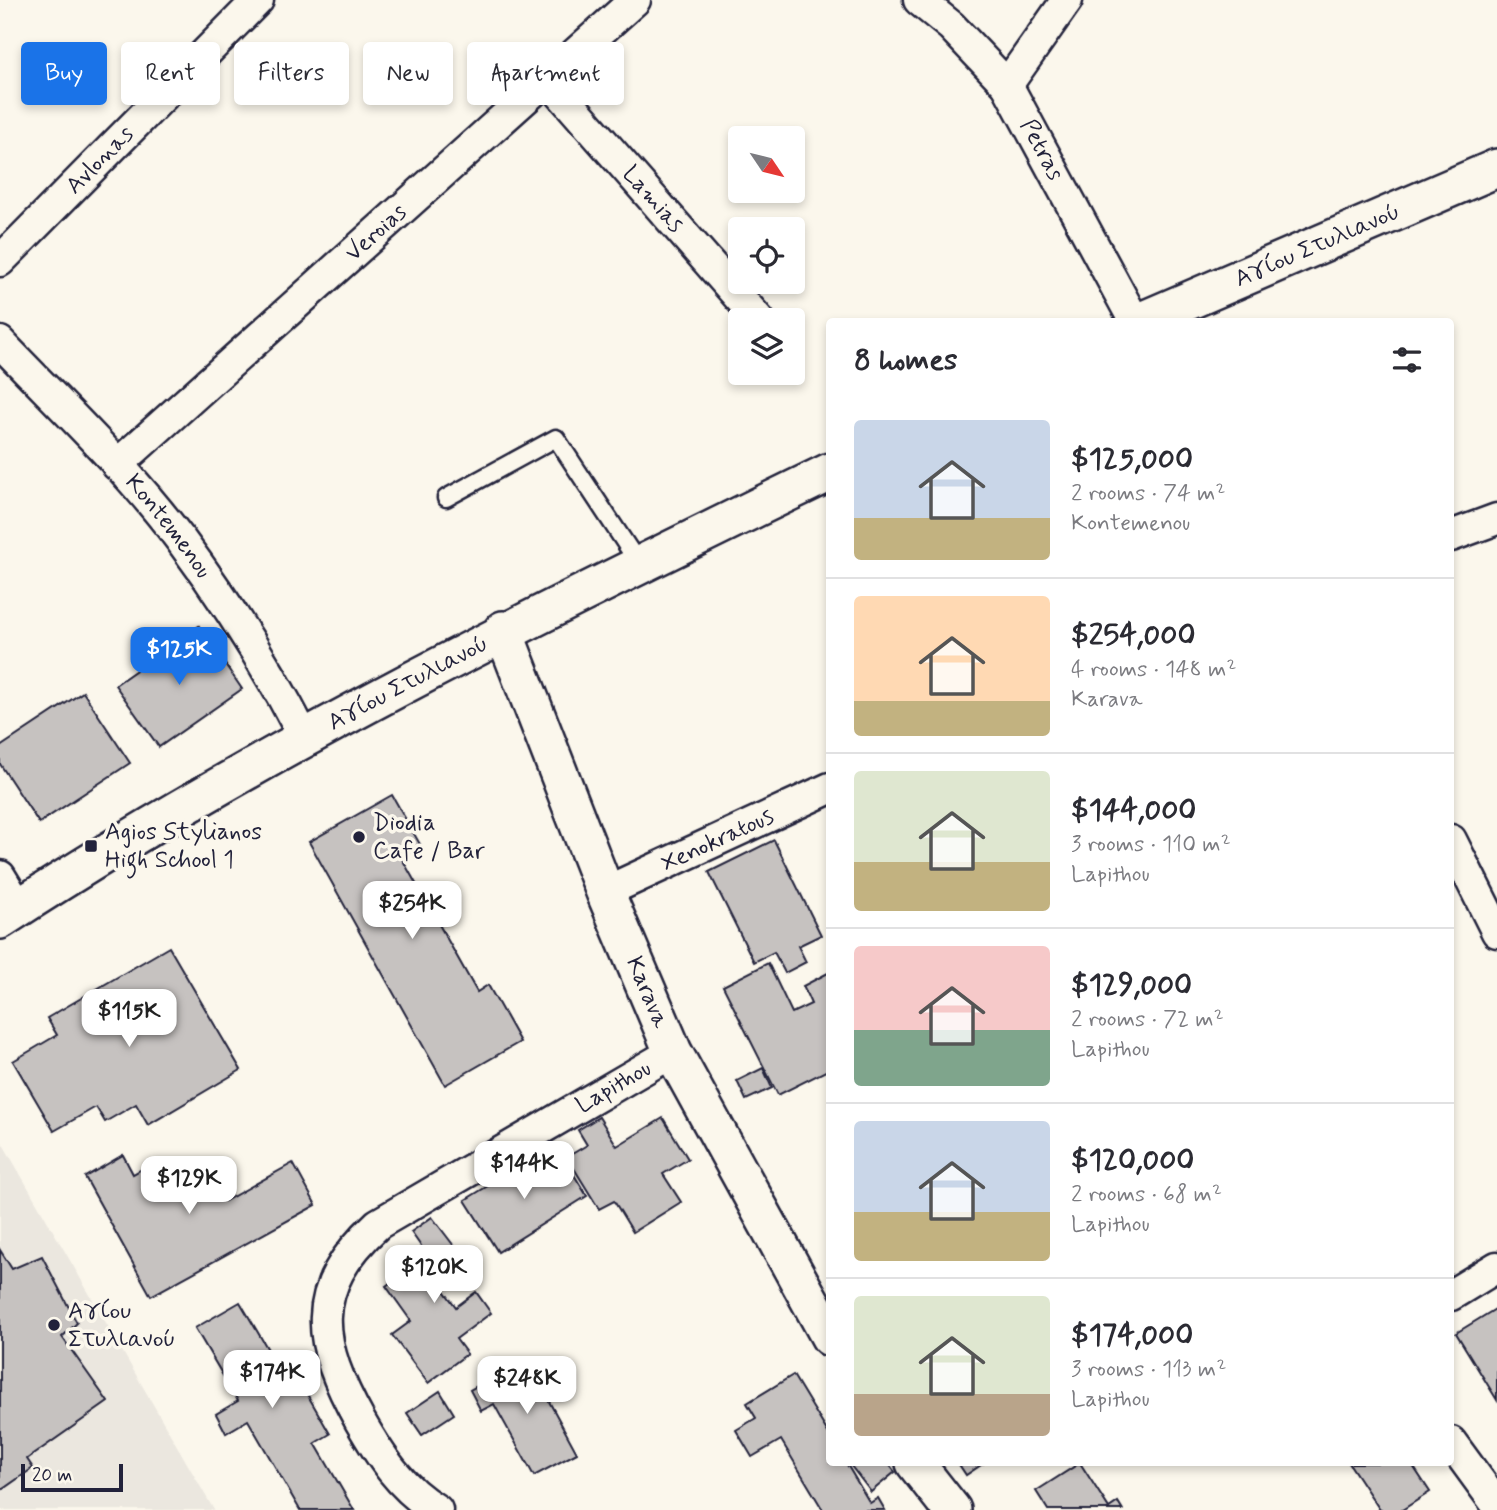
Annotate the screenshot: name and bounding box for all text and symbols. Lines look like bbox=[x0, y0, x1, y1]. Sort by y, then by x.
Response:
chip: Buy bbox=[21, 42, 107, 105]
chip: Rent bbox=[121, 42, 220, 105]
chip: Filters bbox=[234, 42, 349, 105]
chip: New bbox=[363, 42, 453, 105]
chip: Apartment bbox=[467, 42, 624, 105]
street label: Petras bbox=[1013, 113, 1071, 186]
street label: Avlonas bbox=[59, 119, 141, 201]
north arrow bbox=[728, 126, 805, 203]
map controls bbox=[728, 126, 805, 385]
street label: Lamias bbox=[615, 159, 691, 239]
street label: Veroias bbox=[339, 196, 414, 268]
street label: Αγίου Στυλιανού bbox=[1230, 196, 1405, 295]
button: locate bbox=[728, 217, 805, 294]
button: layers bbox=[728, 308, 805, 385]
text: 8 homes bbox=[854, 341, 957, 380]
icon: filters bbox=[1388, 341, 1426, 379]
text: $125,000 bbox=[1071, 440, 1193, 479]
icon: home bbox=[910, 448, 994, 532]
street label: Kontemenou bbox=[118, 468, 219, 585]
text: 2 rooms · 74 m² bbox=[1071, 479, 1226, 509]
text: Kontemenou bbox=[1071, 509, 1190, 539]
text: $254,000 bbox=[1071, 616, 1195, 655]
icon: home bbox=[910, 624, 994, 708]
pin: $125K bbox=[130, 628, 228, 687]
street label: Αγίου Στυλιανού bbox=[322, 628, 493, 738]
text: $125K bbox=[147, 635, 211, 665]
text: 4 rooms · 148 m² bbox=[1071, 655, 1236, 685]
text: Karava bbox=[1071, 685, 1143, 715]
text: $144,000 bbox=[1071, 791, 1196, 830]
icon: home bbox=[910, 799, 994, 883]
street label: Xenokratous bbox=[656, 801, 779, 879]
place label: Diodia Cafe / Bar bbox=[373, 808, 485, 867]
place label: Agios Stylianos High School 1 bbox=[105, 817, 262, 879]
marker: Diodia Cafe / Bar bbox=[351, 829, 367, 845]
text: 3 rooms · 110 m² bbox=[1071, 830, 1231, 860]
marker: Agios Stylianos High School 1 bbox=[83, 838, 99, 854]
text: Lapithou bbox=[1071, 860, 1150, 890]
pin: $254K bbox=[363, 881, 461, 941]
text: $254K bbox=[379, 889, 445, 919]
street label: Karava bbox=[619, 952, 677, 1033]
text: $129,000 bbox=[1071, 966, 1192, 1005]
icon: home bbox=[910, 974, 994, 1058]
pin: $115K bbox=[80, 990, 178, 1049]
text: $115K bbox=[98, 997, 160, 1027]
text: 2 rooms · 72 m² bbox=[1071, 1005, 1224, 1035]
text: Lapithou bbox=[1071, 1035, 1150, 1065]
street label: Lapithou bbox=[570, 1053, 657, 1121]
text: $120,000 bbox=[1071, 1141, 1194, 1180]
pin: $144K bbox=[475, 1142, 573, 1201]
text: $144K bbox=[490, 1149, 558, 1179]
icon: home bbox=[910, 1149, 994, 1233]
pin: $129K bbox=[140, 1156, 238, 1216]
text: $129K bbox=[157, 1164, 221, 1194]
text: 2 rooms · 68 m² bbox=[1071, 1180, 1222, 1210]
text: Lapithou bbox=[1071, 1210, 1150, 1240]
pin: $120K bbox=[385, 1246, 483, 1305]
text: $120K bbox=[401, 1253, 467, 1283]
place label: Αγίου Στυλιανού bbox=[68, 1296, 175, 1355]
text: $174,000 bbox=[1071, 1316, 1193, 1355]
marker: Αγίου Στυλιανού bbox=[46, 1317, 62, 1333]
icon: home bbox=[910, 1324, 994, 1408]
pin: $174K bbox=[223, 1350, 321, 1410]
text: 3 rooms · 113 m² bbox=[1071, 1355, 1226, 1385]
pin: $248K bbox=[478, 1356, 576, 1416]
text: $174K bbox=[239, 1358, 305, 1388]
text: $248K bbox=[493, 1364, 561, 1394]
text: Lapithou bbox=[1071, 1385, 1150, 1415]
scale bar bbox=[21, 1461, 122, 1493]
text: 20 m bbox=[32, 1463, 72, 1488]

